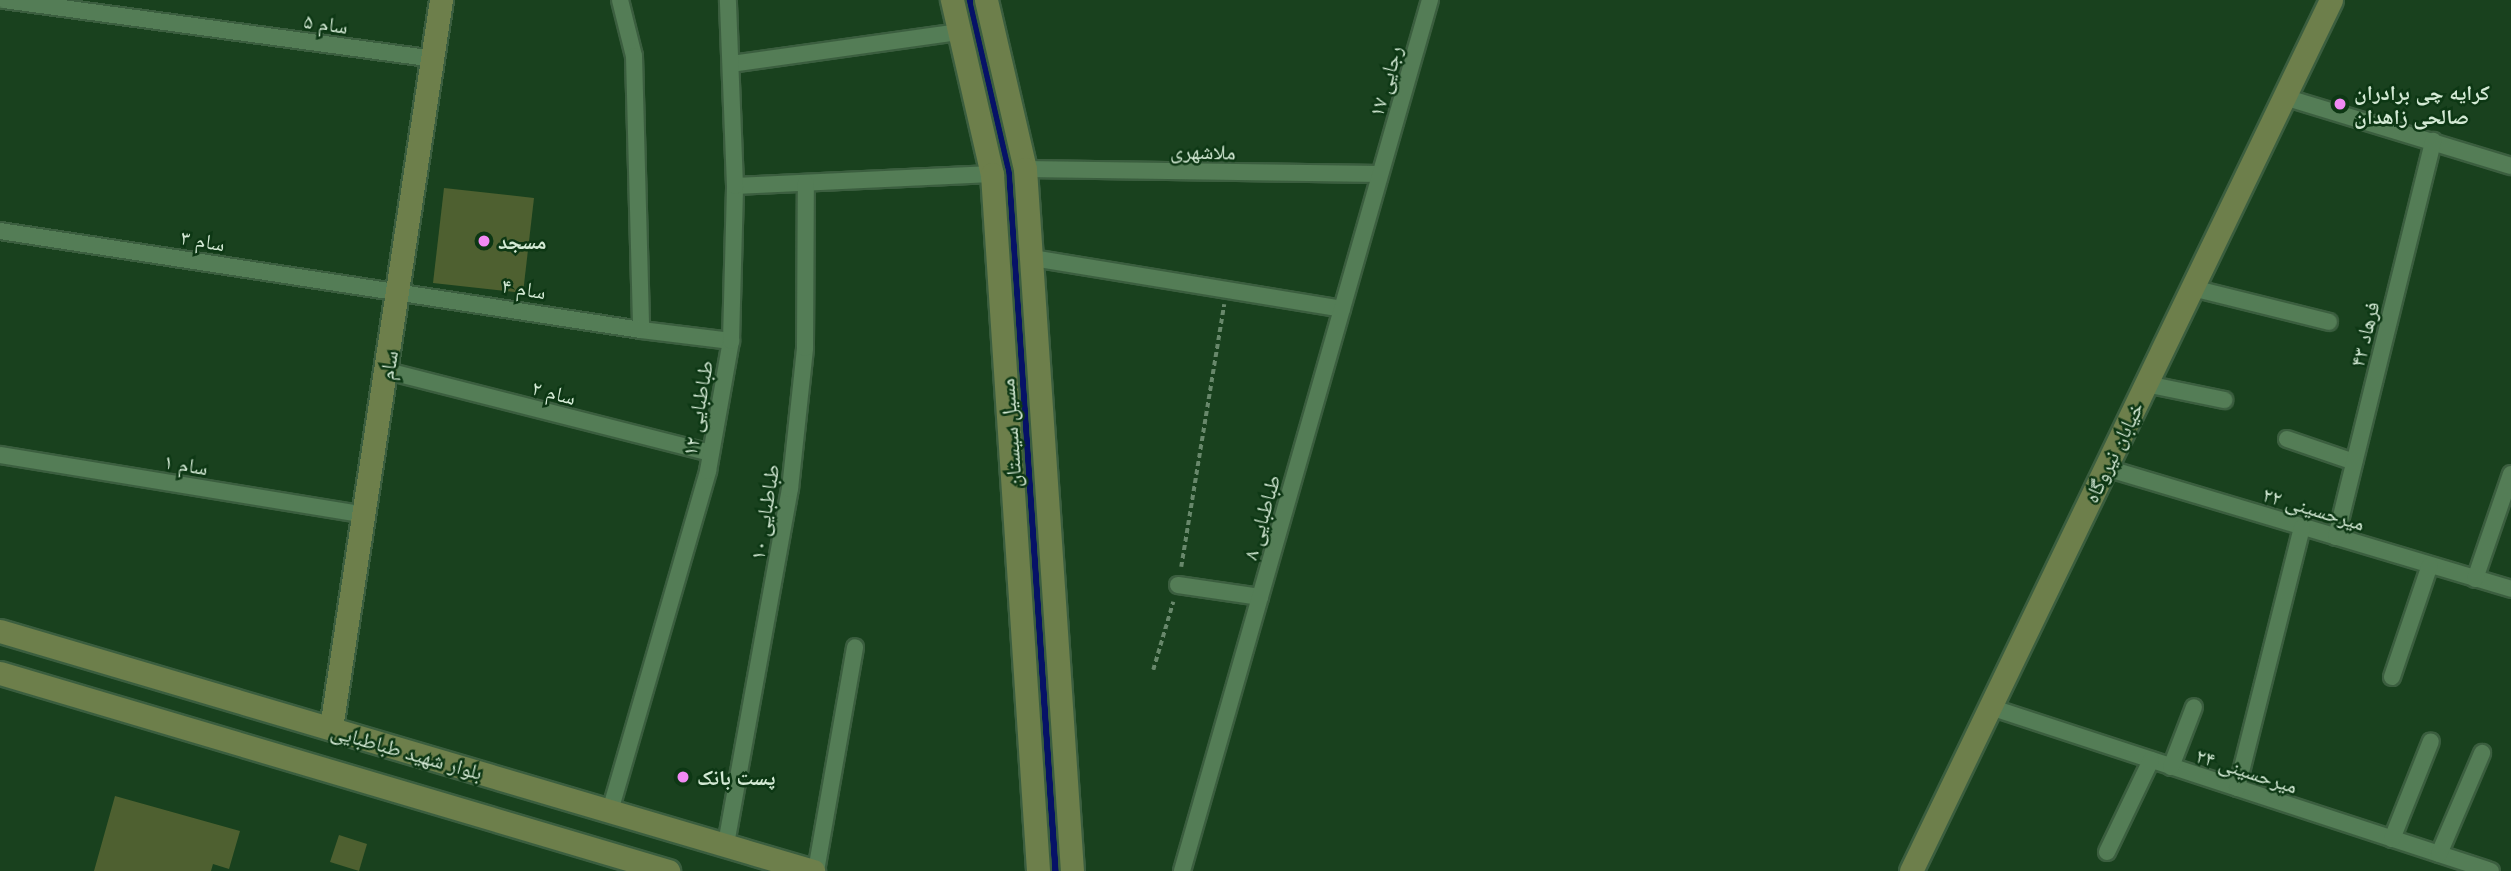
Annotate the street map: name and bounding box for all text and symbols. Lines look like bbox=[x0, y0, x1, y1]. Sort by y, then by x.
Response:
street label: سام ۵ bbox=[302, 7, 350, 39]
street label: رجایی ۱۷ bbox=[1363, 43, 1407, 119]
place label: کرایه چی برادران صالحی زاهدان bbox=[2354, 79, 2490, 129]
marker: کرایه چی برادران صالحی زاهدان bbox=[2332, 96, 2348, 112]
street label: ملاشهری bbox=[1170, 138, 1236, 164]
street label: سام ۳ bbox=[179, 224, 227, 256]
place label: مسجد bbox=[498, 228, 547, 254]
marker: مسجد bbox=[476, 233, 492, 249]
street label: سام ۴ bbox=[500, 272, 548, 304]
street label: فرهاد ۴۳ bbox=[2344, 299, 2384, 369]
street label: سام bbox=[373, 349, 403, 381]
street label: طباطبایی ۱۲ bbox=[676, 358, 718, 458]
street label: سام ۲ bbox=[529, 374, 579, 410]
street label: مسیل سیستان bbox=[994, 378, 1026, 488]
street label: خیابان نیروگاه bbox=[2078, 397, 2148, 507]
street label: سام ۱ bbox=[162, 448, 210, 480]
street label: طباطبایی ۱۰ bbox=[744, 462, 784, 562]
street label: طباطبایی ۸ bbox=[1237, 472, 1285, 562]
street label: میرحسینی ۲۲ bbox=[2260, 481, 2368, 535]
street label: بلوار شهید طباطبایی bbox=[328, 717, 486, 785]
street label: میرحسینی ۲۴ bbox=[2193, 742, 2301, 798]
place label: پست بانک bbox=[697, 764, 775, 790]
marker: پست بانک bbox=[675, 769, 691, 785]

